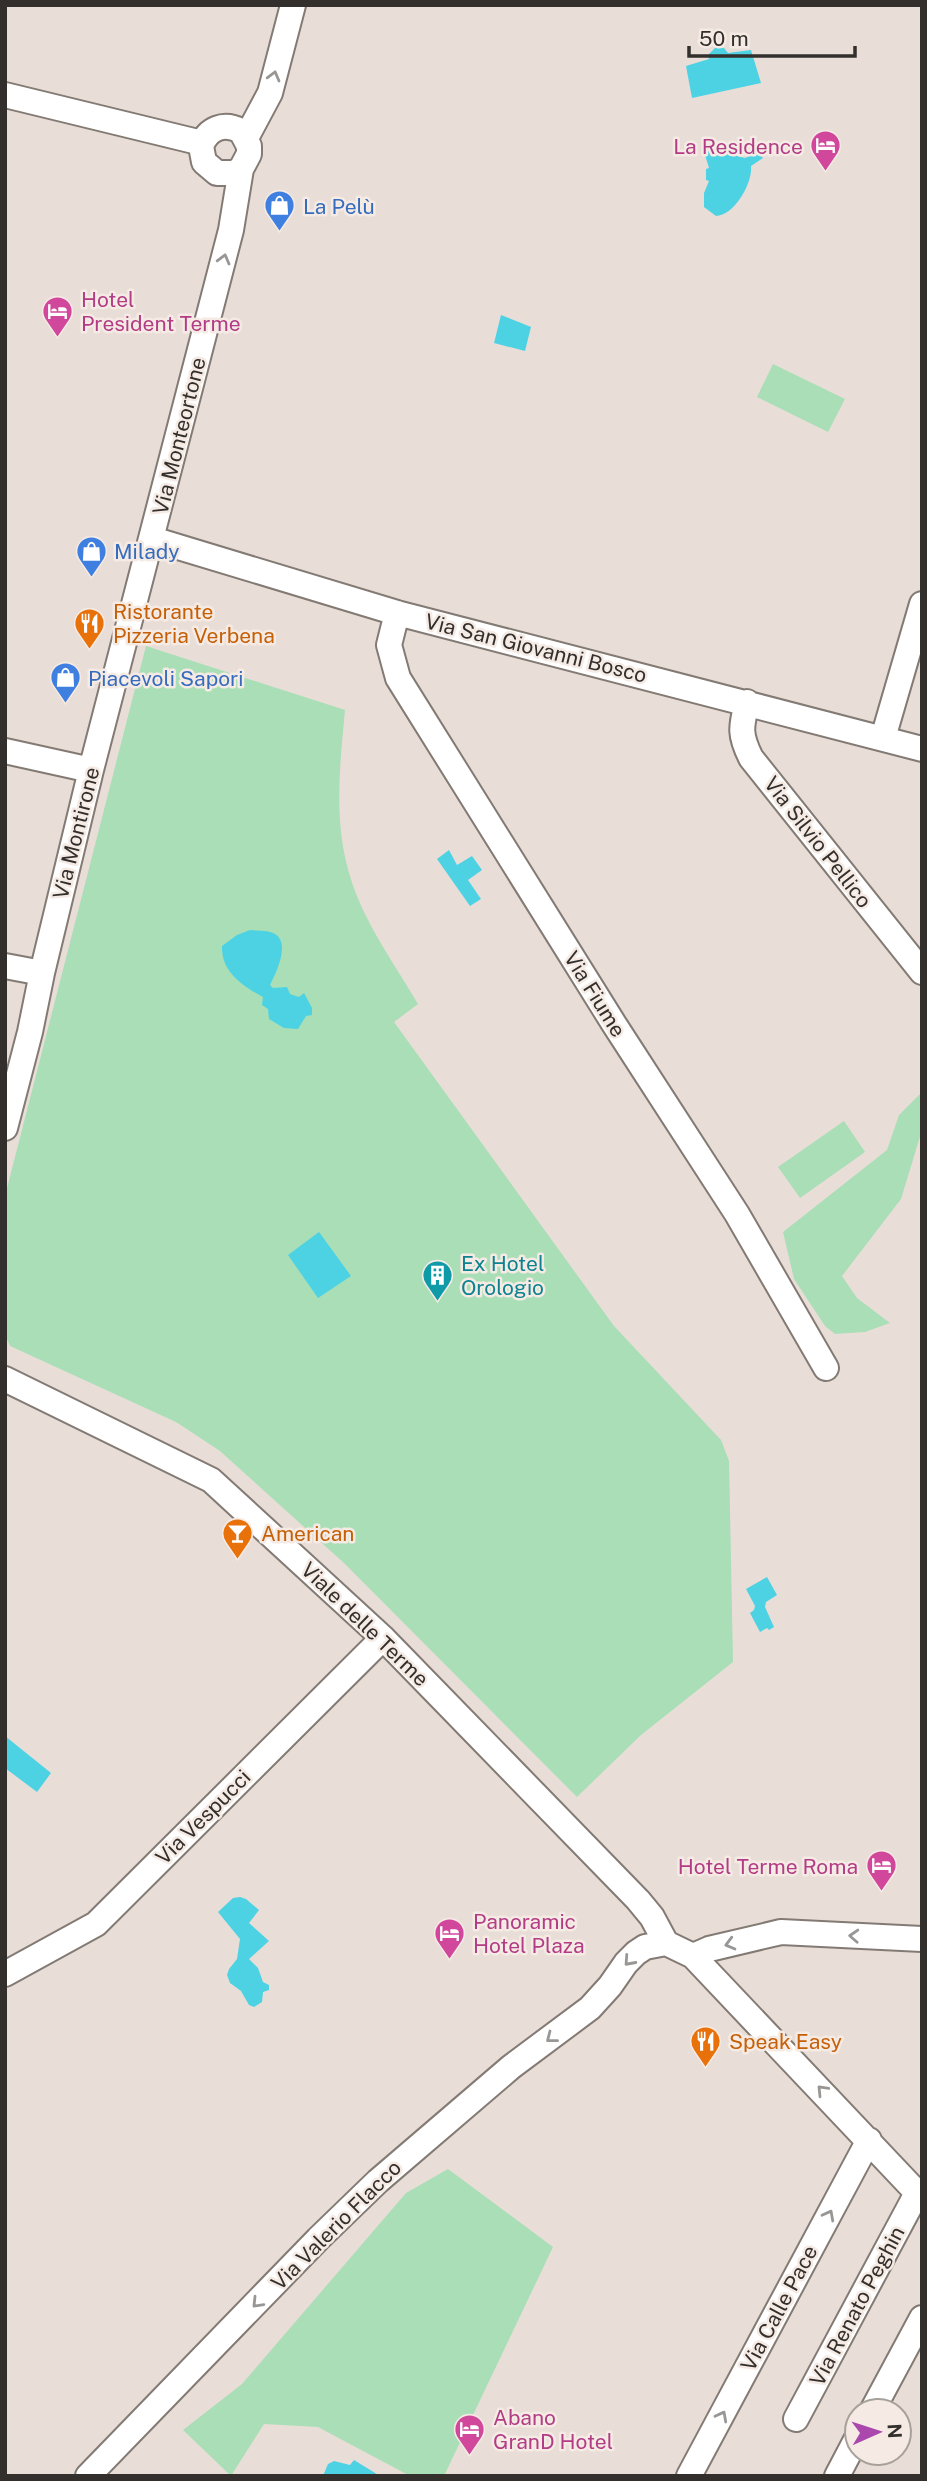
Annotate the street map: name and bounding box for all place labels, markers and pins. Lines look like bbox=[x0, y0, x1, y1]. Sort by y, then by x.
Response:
hotel icon: La Residence bbox=[809, 129, 843, 173]
place label: La Residence bbox=[673, 134, 803, 159]
shop icon: La Pelù bbox=[263, 189, 297, 233]
place label: La Pelù bbox=[303, 194, 375, 219]
place label: Hotel President Terme bbox=[81, 287, 241, 336]
hotel icon: Hotel President Terme bbox=[41, 294, 75, 338]
shop icon: Milady bbox=[74, 534, 108, 578]
place label: Milady bbox=[114, 539, 180, 564]
place label: Ristorante Pizzeria Verbena bbox=[113, 599, 275, 648]
restaurant icon: Ristorante Pizzeria Verbena bbox=[73, 606, 107, 650]
shop icon: Piacevoli Sapori bbox=[48, 661, 82, 705]
place label: Piacevoli Sapori bbox=[88, 666, 243, 691]
place label: Ex Hotel Orologio bbox=[461, 1251, 544, 1300]
building icon: Ex Hotel Orologio bbox=[421, 1258, 455, 1302]
bar icon: American bbox=[221, 1516, 255, 1560]
place label: American bbox=[261, 1521, 354, 1546]
hotel icon: Hotel Terme Roma bbox=[864, 1849, 898, 1893]
place label: Hotel Terme Roma bbox=[678, 1854, 858, 1879]
place label: Panoramic Hotel Plaza bbox=[473, 1909, 585, 1958]
hotel icon: Panoramic Hotel Plaza bbox=[433, 1916, 467, 1960]
restaurant icon: Speak Easy bbox=[689, 2024, 723, 2068]
place label: Speak Easy bbox=[729, 2029, 842, 2054]
place label: Abano GranD Hotel bbox=[493, 2405, 613, 2454]
hotel icon: Abano GranD Hotel bbox=[453, 2412, 487, 2456]

